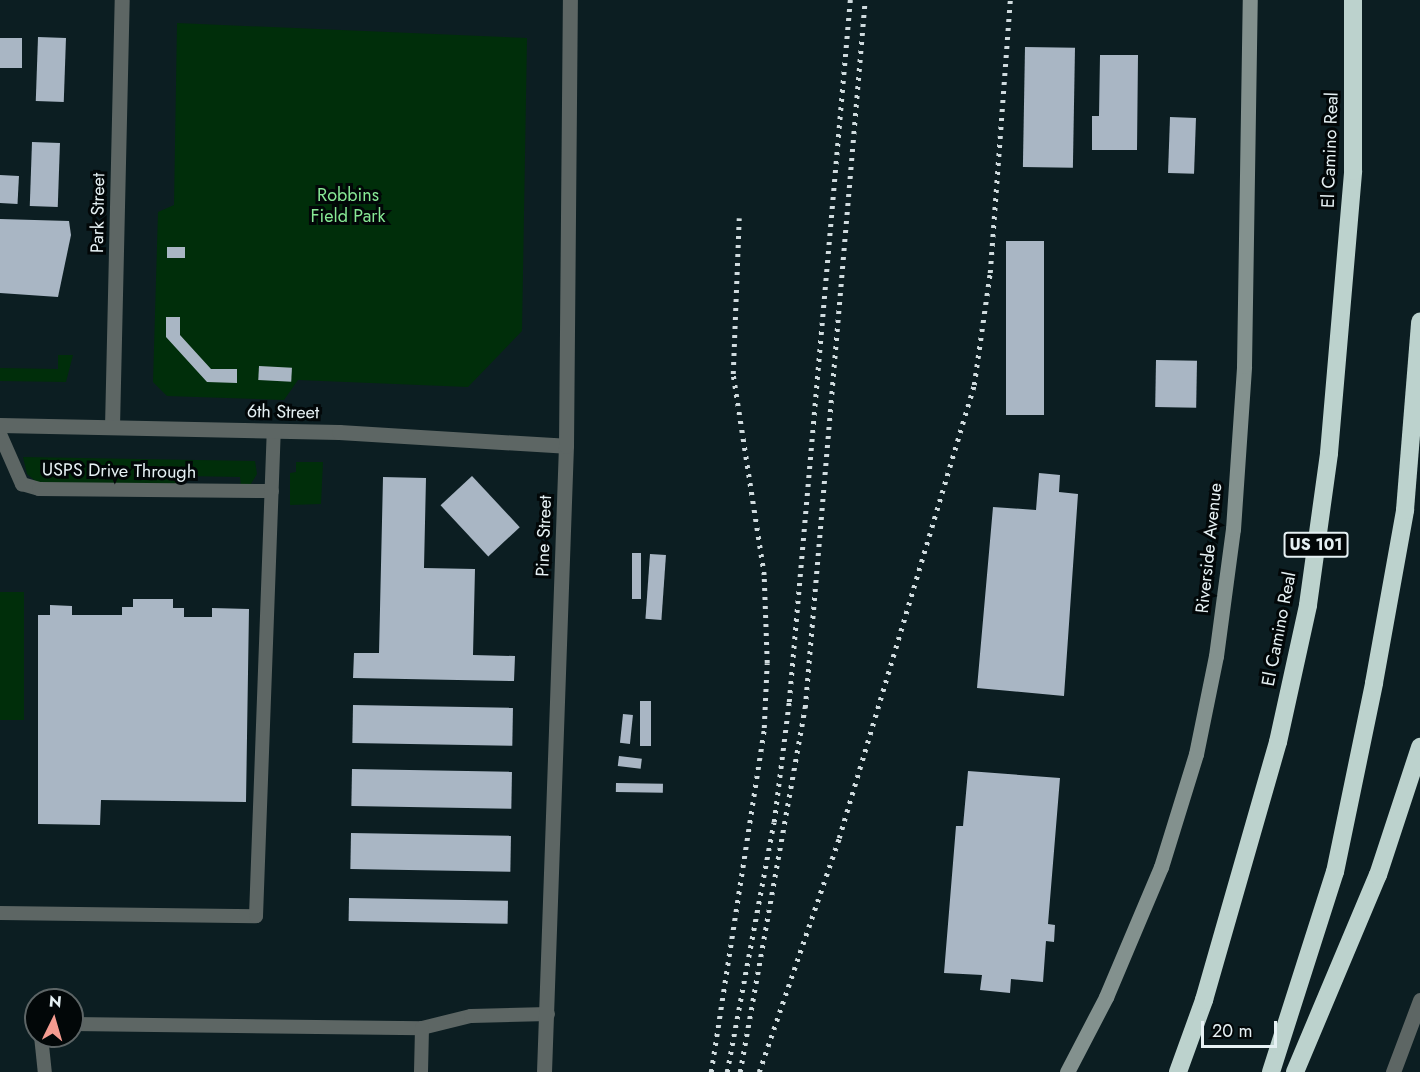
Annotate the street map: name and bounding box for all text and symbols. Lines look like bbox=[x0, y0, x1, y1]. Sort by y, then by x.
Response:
street label: El Camino Real bbox=[1317, 92, 1343, 208]
street label: Park Street bbox=[86, 173, 110, 253]
park label: Robbins Field Park bbox=[311, 185, 385, 228]
street label: 6th Street bbox=[247, 401, 319, 423]
street label: USPS Drive Through bbox=[42, 459, 196, 483]
street label: Riverside Avenue bbox=[1191, 482, 1227, 614]
street label: Pine Street bbox=[532, 495, 556, 577]
road number: US 101 bbox=[1283, 532, 1349, 558]
street label: El Camino Real bbox=[1257, 570, 1301, 688]
north arrow bbox=[24, 988, 84, 1048]
text: N bbox=[48, 990, 63, 1014]
scale bar bbox=[1204, 1009, 1280, 1047]
text: 20 m bbox=[1212, 1018, 1252, 1044]

